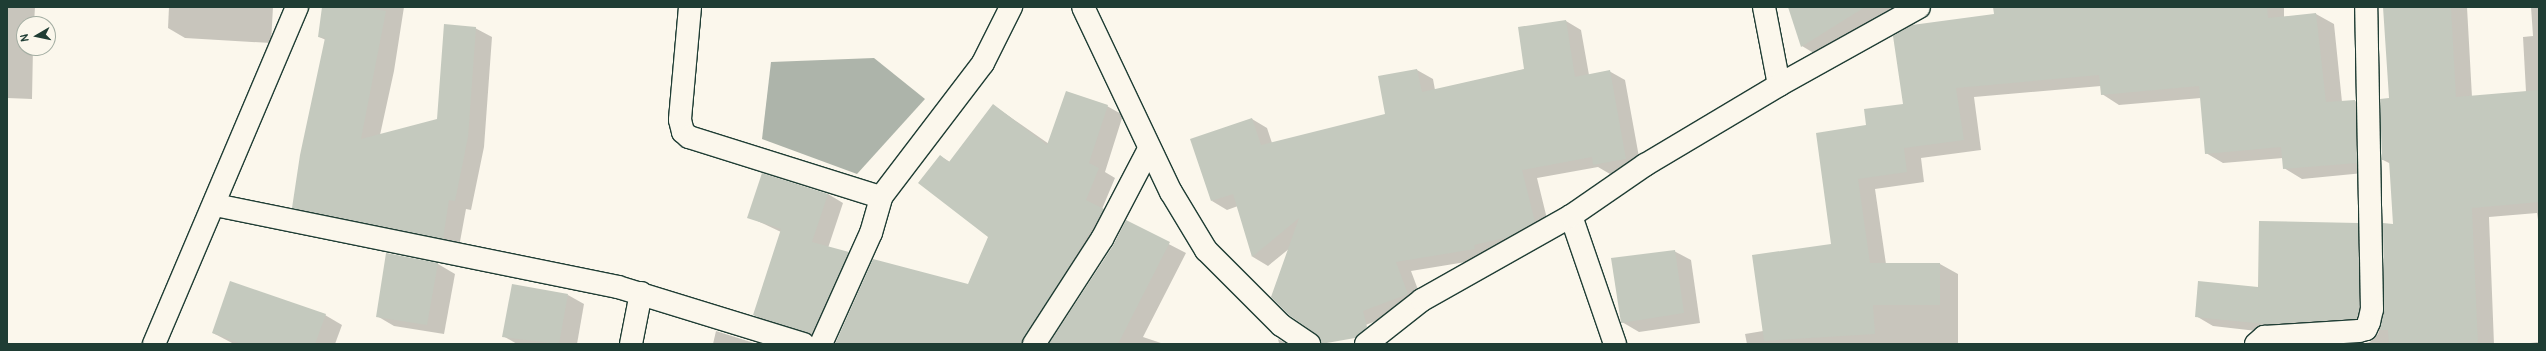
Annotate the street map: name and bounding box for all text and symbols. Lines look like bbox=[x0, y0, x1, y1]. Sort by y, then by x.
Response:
north arrow bbox=[16, 16, 56, 56]
text: N bbox=[18, 33, 32, 42]

